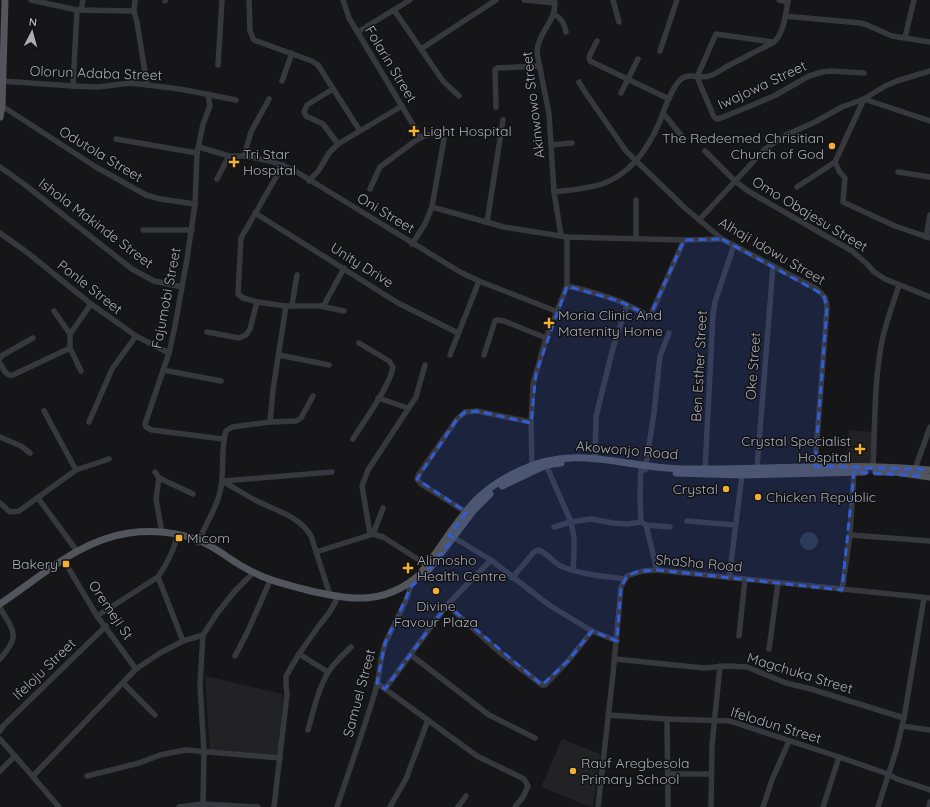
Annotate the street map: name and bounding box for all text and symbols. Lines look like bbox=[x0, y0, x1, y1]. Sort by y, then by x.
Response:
north arrow bbox=[12, 12, 52, 52]
text: N bbox=[28, 15, 38, 29]
street label: Folarin Street bbox=[361, 22, 421, 106]
street label: Akinwowo Street bbox=[517, 50, 548, 160]
street label: Iwajowa Street bbox=[715, 56, 810, 113]
street label: Olorun Adaba Street bbox=[29, 62, 163, 84]
street label: Odutola Street bbox=[56, 122, 146, 186]
place label: Light Hospital bbox=[423, 122, 512, 140]
marker: Light Hospital bbox=[408, 125, 420, 137]
place label: The Redeemed Chrisitian Church of God bbox=[662, 129, 824, 163]
marker: The Redeemed Chrisitian Church of God bbox=[827, 141, 837, 151]
place label: Tri Star Hospital bbox=[243, 145, 296, 179]
marker: Tri Star Hospital bbox=[228, 156, 240, 168]
street label: Omo Obajesu Street bbox=[749, 172, 871, 256]
street label: Ishola Makinde Street bbox=[35, 174, 157, 272]
street label: Oni Street bbox=[354, 189, 418, 237]
street label: Alhaji Idowu Street bbox=[715, 213, 829, 289]
street label: Unity Drive bbox=[327, 238, 397, 292]
street label: Fajumobi Street bbox=[147, 246, 185, 350]
street label: Ponle Street bbox=[54, 256, 126, 318]
place label: Moria Clinic And Maternity Home bbox=[558, 306, 663, 340]
street label: Ben Esther Street bbox=[687, 310, 711, 422]
marker: Moria Clinic And Maternity Home bbox=[543, 317, 555, 329]
street label: Oke Street bbox=[742, 331, 764, 400]
place label: Crystal Specialist Hospital bbox=[741, 432, 851, 466]
street label: Akowonjo Road bbox=[575, 437, 679, 463]
marker: Crystal Specialist Hospital bbox=[854, 443, 866, 455]
place label: Crystal bbox=[673, 480, 718, 498]
marker: Crystal bbox=[721, 484, 731, 494]
place label: Chicken Republic bbox=[766, 488, 876, 506]
marker: Chicken Republic bbox=[753, 492, 763, 502]
place label: Micom bbox=[187, 529, 230, 547]
marker: Micom bbox=[174, 533, 184, 543]
street label: ShaSha Road bbox=[655, 550, 743, 576]
place label: Alimosho Health Centre bbox=[417, 551, 506, 585]
place label: Bakery bbox=[12, 555, 58, 573]
marker: Bakery bbox=[61, 559, 71, 569]
marker: Alimosho Health Centre bbox=[402, 562, 414, 574]
street label: Oremeji St bbox=[85, 577, 138, 643]
marker: Divine Favour Plaza bbox=[431, 586, 441, 596]
place label: Divine Favour Plaza bbox=[394, 597, 478, 631]
street label: Ifeloju Street bbox=[9, 634, 80, 704]
street label: Samuel Street bbox=[339, 647, 379, 739]
street label: Magchuka Street bbox=[745, 648, 855, 698]
street label: Ifelodun Street bbox=[728, 703, 824, 747]
place label: Rauf Aregbesola Primary School bbox=[581, 754, 689, 788]
marker: Rauf Aregbesola Primary School bbox=[568, 766, 578, 776]

